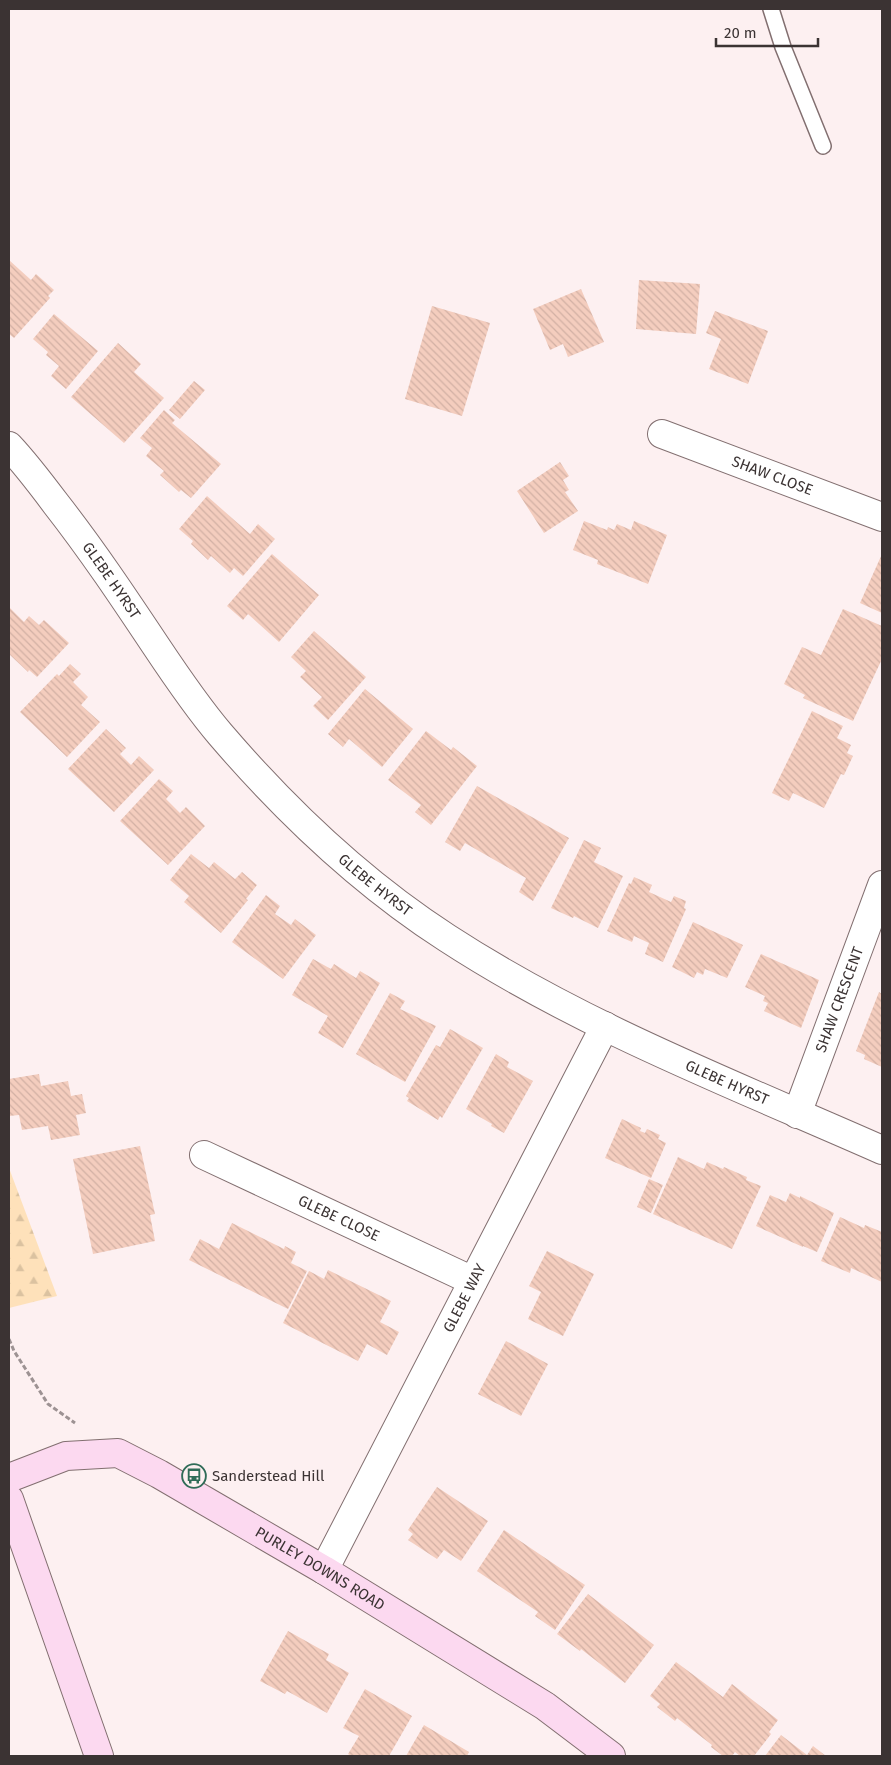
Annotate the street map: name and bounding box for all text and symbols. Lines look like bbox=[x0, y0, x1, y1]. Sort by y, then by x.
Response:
scale bar bbox=[716, 15, 818, 47]
text: 20 m bbox=[724, 24, 757, 42]
street label: SHAW CLOSE bbox=[729, 452, 815, 499]
street label: GLEBE HYRST bbox=[79, 538, 144, 622]
street label: GLEBE HYRST bbox=[334, 850, 415, 920]
street label: SHAW CRESCENT bbox=[812, 944, 867, 1055]
street label: GLEBE HYRST bbox=[683, 1056, 772, 1109]
street label: GLEBE CLOSE bbox=[295, 1191, 383, 1245]
street label: GLEBE WAY bbox=[439, 1260, 490, 1335]
bus stop icon: Sanderstead Hill bbox=[181, 1463, 207, 1489]
place label: Sanderstead Hill bbox=[212, 1467, 325, 1485]
street label: PURLEY DOWNS ROAD bbox=[252, 1523, 388, 1614]

